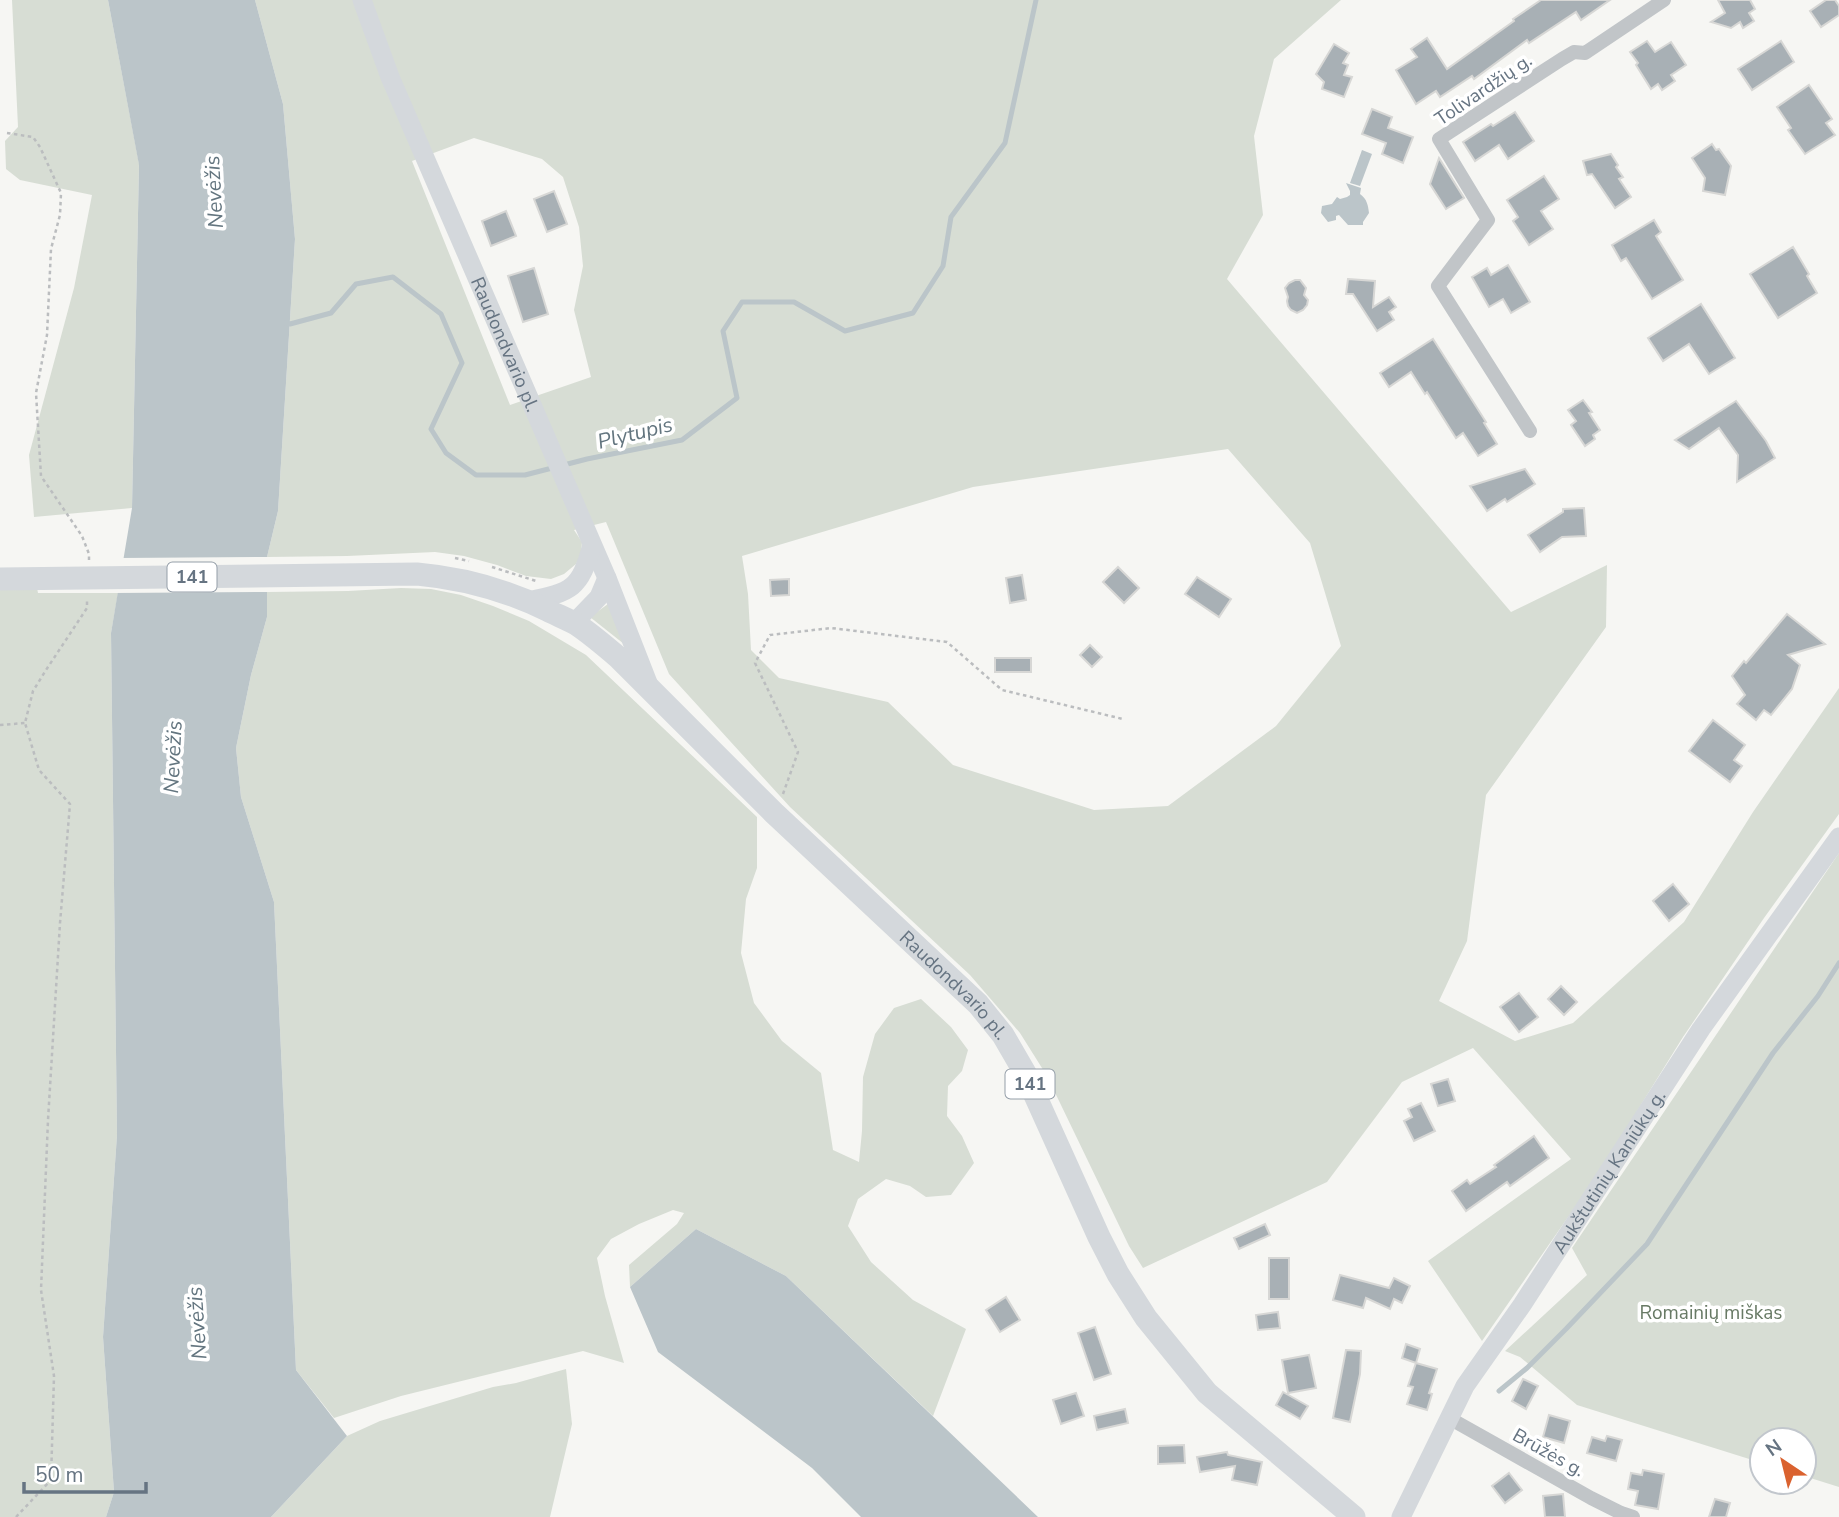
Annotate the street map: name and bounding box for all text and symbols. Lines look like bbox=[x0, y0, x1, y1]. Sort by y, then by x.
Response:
street label: Tolivardžių g. bbox=[1430, 48, 1537, 132]
water label: Nevėžis bbox=[198, 155, 230, 229]
street label: Raudondvario pl. bbox=[464, 273, 545, 416]
water label: Plytupis bbox=[594, 410, 676, 456]
road number: 141 bbox=[168, 562, 216, 592]
water label: Nevėžis bbox=[157, 720, 189, 794]
street label: Raudondvario pl. bbox=[894, 925, 1014, 1045]
road number: 141 bbox=[1006, 1070, 1054, 1098]
street label: Aukštutinių Kaniūkų g. bbox=[1547, 1085, 1672, 1259]
water label: Nevėžis bbox=[180, 1286, 214, 1360]
park label: Romainių miškas bbox=[1640, 1300, 1782, 1326]
street label: Brūžės g. bbox=[1508, 1422, 1589, 1483]
north arrow bbox=[1748, 1426, 1818, 1496]
text: N bbox=[1761, 1433, 1787, 1463]
scale bar bbox=[24, 1450, 147, 1494]
text: 50 m bbox=[35, 1461, 84, 1489]

